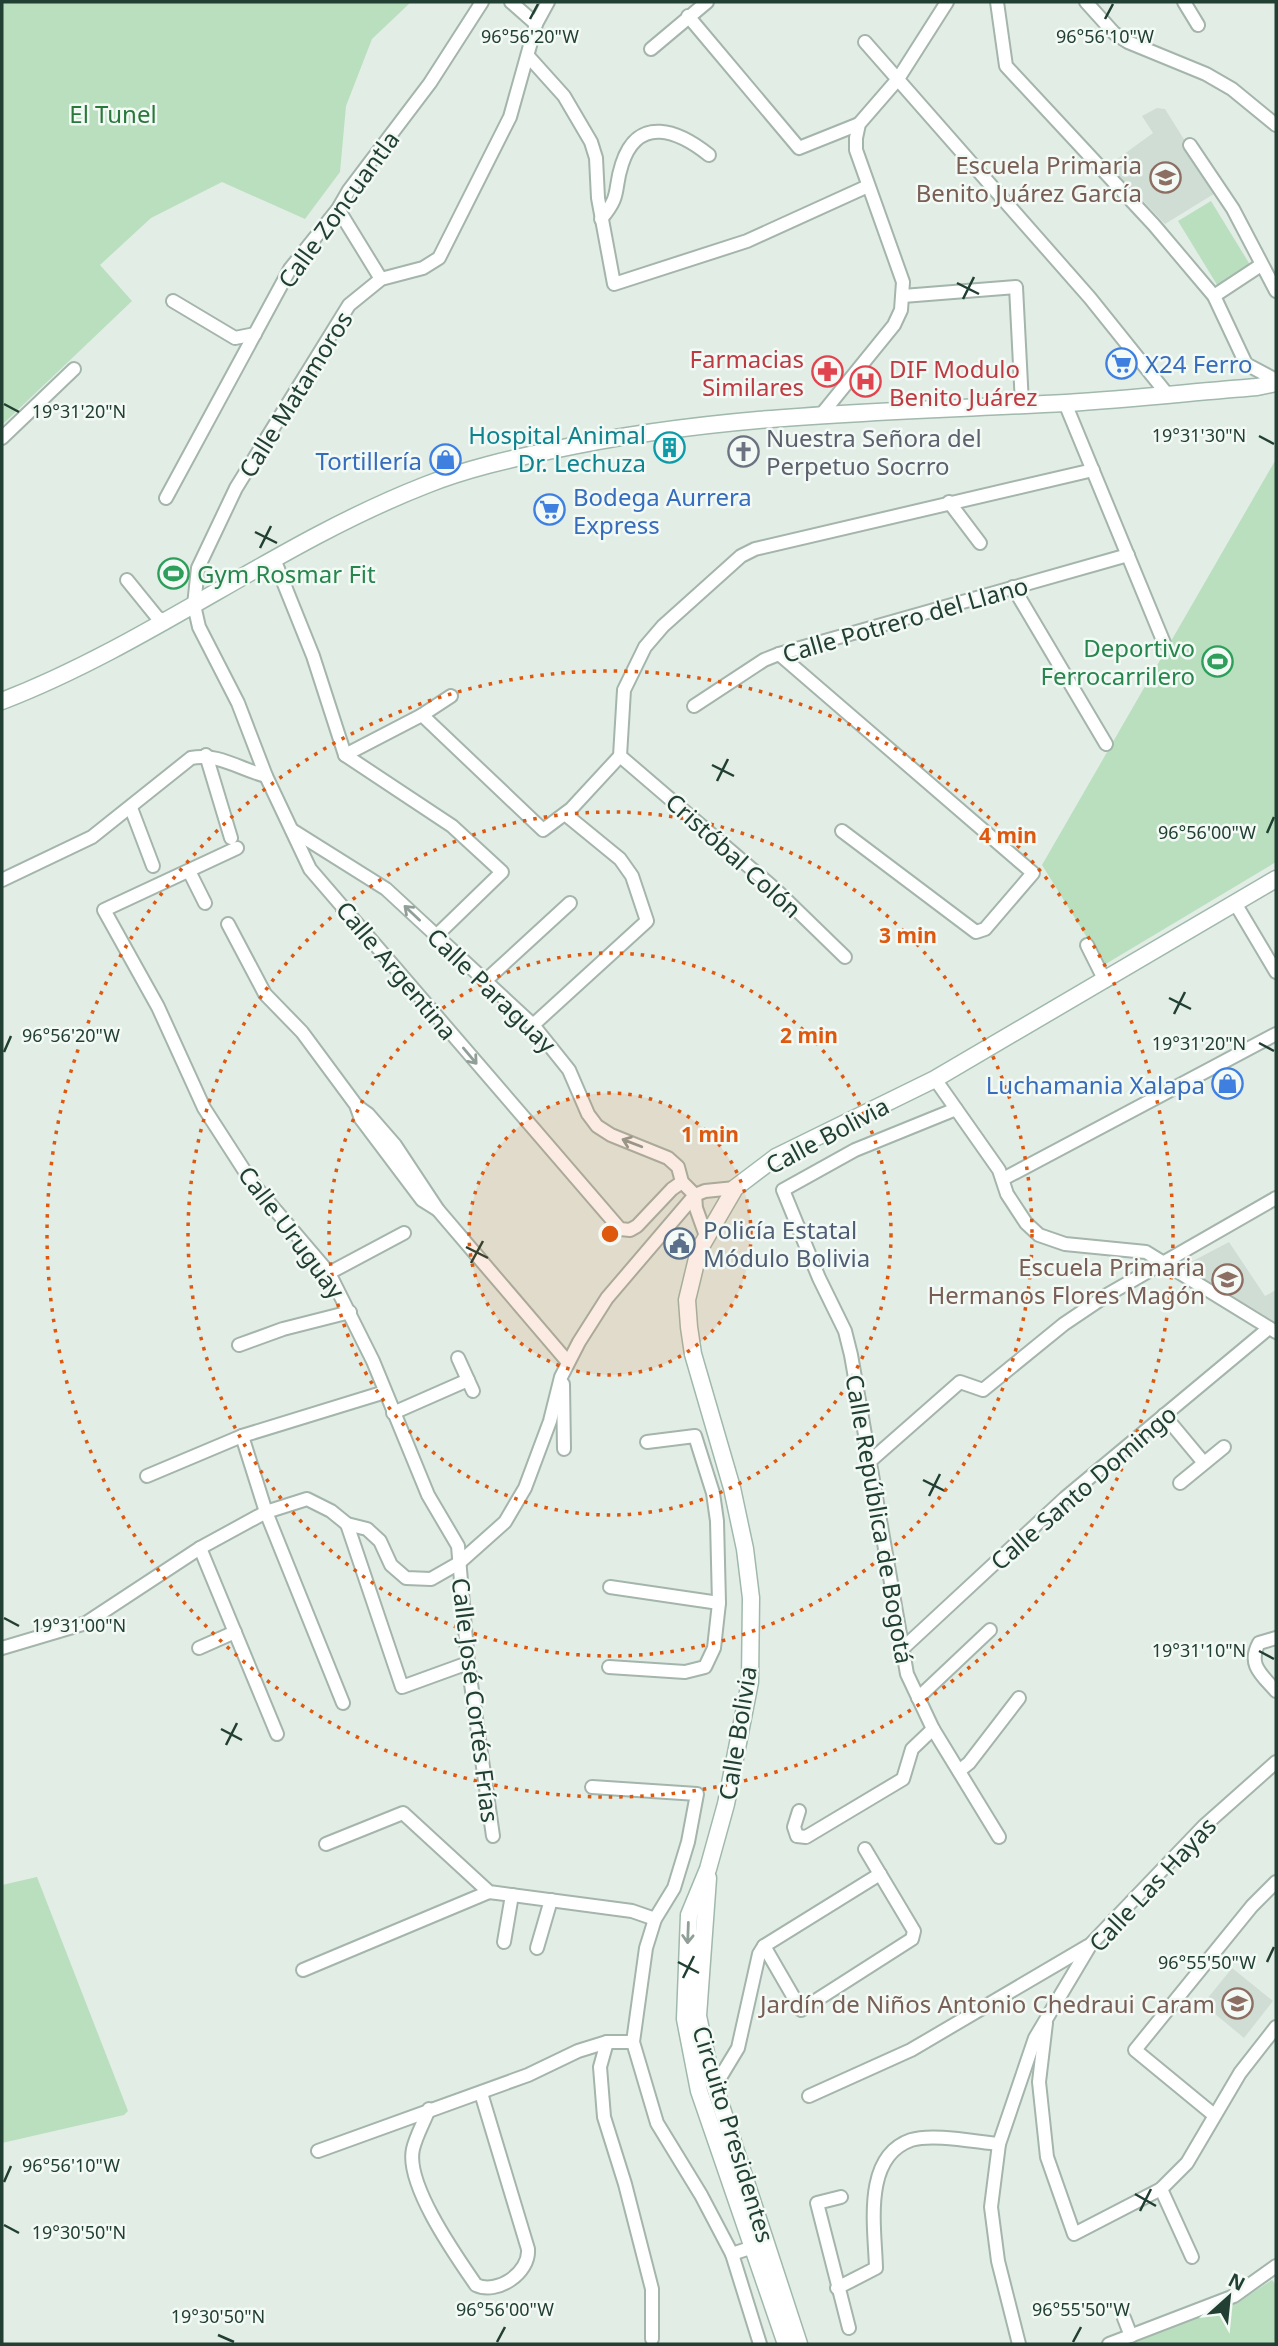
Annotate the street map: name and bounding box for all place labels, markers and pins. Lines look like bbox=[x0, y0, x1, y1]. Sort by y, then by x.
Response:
place label: Escuela Primaria Benito Juárez García bbox=[916, 148, 1142, 209]
school or university icon: Escuela Primaria Benito Juárez García bbox=[1148, 161, 1182, 195]
place label: Farmacias Similares bbox=[690, 342, 804, 403]
supermarket icon: X24 Ferro bbox=[1105, 346, 1139, 380]
place label: X24 Ferro bbox=[1145, 347, 1253, 380]
place label: DIF Modulo Benito Juárez bbox=[889, 352, 1037, 413]
pharmacy icon: Farmacias Similares bbox=[810, 355, 844, 389]
hospital icon: DIF Modulo Benito Juárez bbox=[849, 365, 883, 399]
place label: Hospital Animal Dr. Lechuza bbox=[468, 418, 646, 479]
place label: Nuestra Señora del Perpetuo Socrro bbox=[766, 421, 982, 482]
building icon: Hospital Animal Dr. Lechuza bbox=[652, 431, 686, 465]
church icon: Nuestra Señora del Perpetuo Socrro bbox=[726, 434, 760, 468]
shop icon: Tortillería bbox=[428, 443, 462, 477]
place label: Tortillería bbox=[316, 444, 422, 477]
place label: Bodega Aurrera Express bbox=[573, 480, 752, 541]
supermarket icon: Bodega Aurrera Express bbox=[533, 493, 567, 527]
sports icon: Gym Rosmar Fit bbox=[157, 556, 191, 590]
place label: Gym Rosmar Fit bbox=[197, 557, 376, 590]
place label: Deportivo Ferrocarrilero bbox=[1040, 631, 1195, 692]
sports icon: Deportivo Ferrocarrilero bbox=[1201, 644, 1235, 678]
shop icon: Luchamania Xalapa bbox=[1211, 1067, 1245, 1101]
place label: Luchamania Xalapa bbox=[986, 1068, 1205, 1101]
place label: Policía Estatal Módulo Bolivia bbox=[703, 1213, 870, 1274]
centre of rings bbox=[598, 1222, 622, 1246]
public building icon: Policía Estatal Módulo Bolivia bbox=[663, 1226, 697, 1260]
place label: Escuela Primaria Hermanos Flores Magón bbox=[928, 1250, 1205, 1311]
school or university icon: Escuela Primaria Hermanos Flores Magón bbox=[1211, 1263, 1245, 1297]
school or university icon: Jardín de Niños Antonio Chedraui Caram bbox=[1221, 1986, 1255, 2020]
place label: Jardín de Niños Antonio Chedraui Caram bbox=[758, 1987, 1215, 2020]

